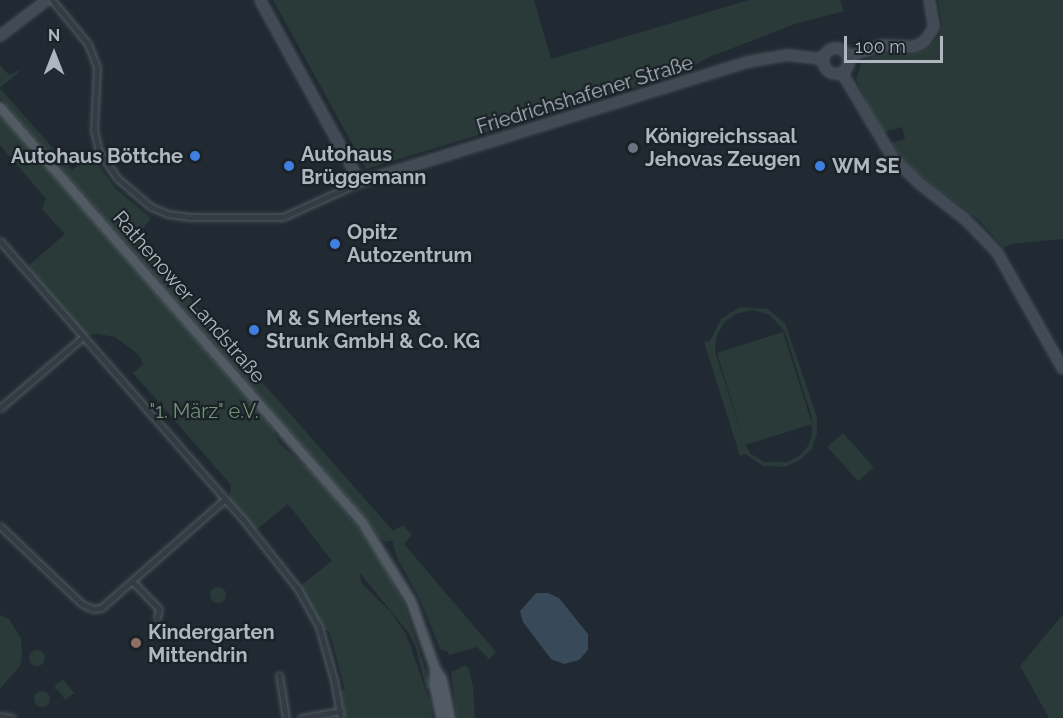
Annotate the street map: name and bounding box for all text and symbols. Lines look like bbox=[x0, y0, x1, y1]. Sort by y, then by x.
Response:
north arrow bbox=[24, 24, 84, 84]
scale bar bbox=[847, 24, 946, 62]
text: N bbox=[48, 26, 60, 45]
text: 100 m bbox=[855, 36, 906, 57]
street label: Friedrichshafener Straße bbox=[474, 51, 696, 139]
place label: Königreichssaal Jehovas Zeugen bbox=[645, 124, 801, 171]
marker: Königreichssaal Jehovas Zeugen bbox=[626, 141, 640, 155]
place label: Autohaus Brüggemann bbox=[301, 142, 426, 189]
place label: Autohaus Böttche bbox=[11, 144, 183, 168]
marker: Autohaus Böttche bbox=[188, 149, 202, 163]
place label: WM SE bbox=[832, 154, 899, 178]
marker: Autohaus Brüggemann bbox=[282, 159, 296, 173]
marker: WM SE bbox=[813, 159, 827, 173]
street label: Rathenower Landstraße bbox=[108, 206, 270, 388]
place label: Opitz Autozentrum bbox=[347, 220, 472, 267]
marker: Opitz Autozentrum bbox=[328, 237, 342, 251]
place label: M & S Mertens & Strunk GmbH & Co. KG bbox=[266, 306, 480, 353]
marker: M & S Mertens & Strunk GmbH & Co. KG bbox=[247, 323, 261, 337]
park label: "1. März" e.V. bbox=[149, 399, 259, 423]
place label: Kindergarten Mittendrin bbox=[148, 620, 275, 667]
marker: Kindergarten Mittendrin bbox=[129, 636, 143, 650]

